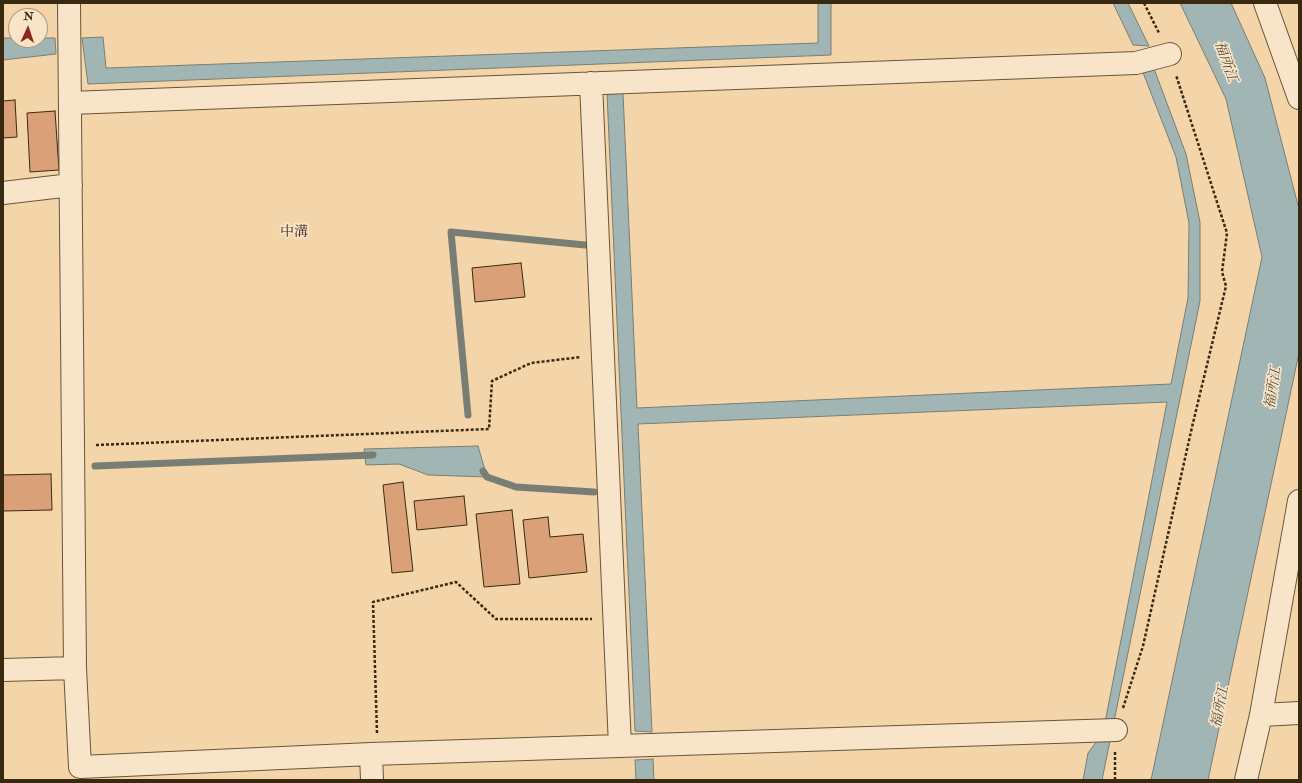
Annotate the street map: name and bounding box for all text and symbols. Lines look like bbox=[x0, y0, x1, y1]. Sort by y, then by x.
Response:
north arrow bbox=[8, 8, 48, 48]
text: N bbox=[23, 10, 34, 23]
water label: 福所江 bbox=[1210, 39, 1240, 85]
district label: 中溝 bbox=[280, 225, 308, 241]
water label: 福所江 bbox=[1262, 366, 1286, 410]
water label: 福所江 bbox=[1209, 685, 1233, 729]

